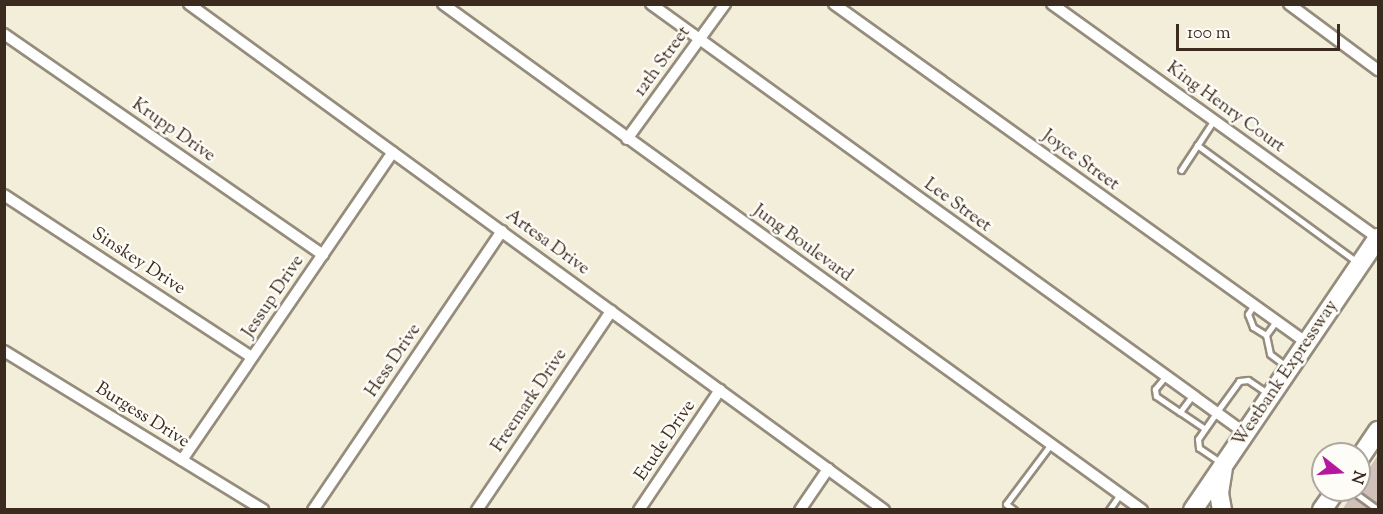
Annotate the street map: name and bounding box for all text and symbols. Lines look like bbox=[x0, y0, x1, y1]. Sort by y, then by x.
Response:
scale bar bbox=[1179, 12, 1342, 50]
text: 100 m bbox=[1187, 21, 1231, 47]
street label: 12th Street bbox=[630, 23, 696, 101]
street label: King Henry Court bbox=[1162, 58, 1288, 158]
street label: Krupp Drive bbox=[127, 94, 219, 168]
street label: Joyce Street bbox=[1037, 126, 1123, 196]
street label: Lee Street bbox=[919, 174, 995, 238]
street label: Jung Boulevard bbox=[748, 201, 856, 287]
street label: Artesa Drive bbox=[501, 205, 593, 281]
street label: Sinskey Drive bbox=[87, 224, 189, 300]
street label: Jessup Drive bbox=[238, 251, 310, 343]
street label: Westbank Expressway bbox=[1229, 296, 1343, 452]
street label: Hess Drive bbox=[362, 320, 426, 402]
street label: Freemark Drive bbox=[488, 345, 572, 457]
street label: Burgess Drive bbox=[91, 379, 193, 453]
street label: Etude Drive bbox=[631, 396, 701, 486]
north arrow bbox=[1311, 442, 1371, 502]
text: N bbox=[1344, 467, 1370, 486]

